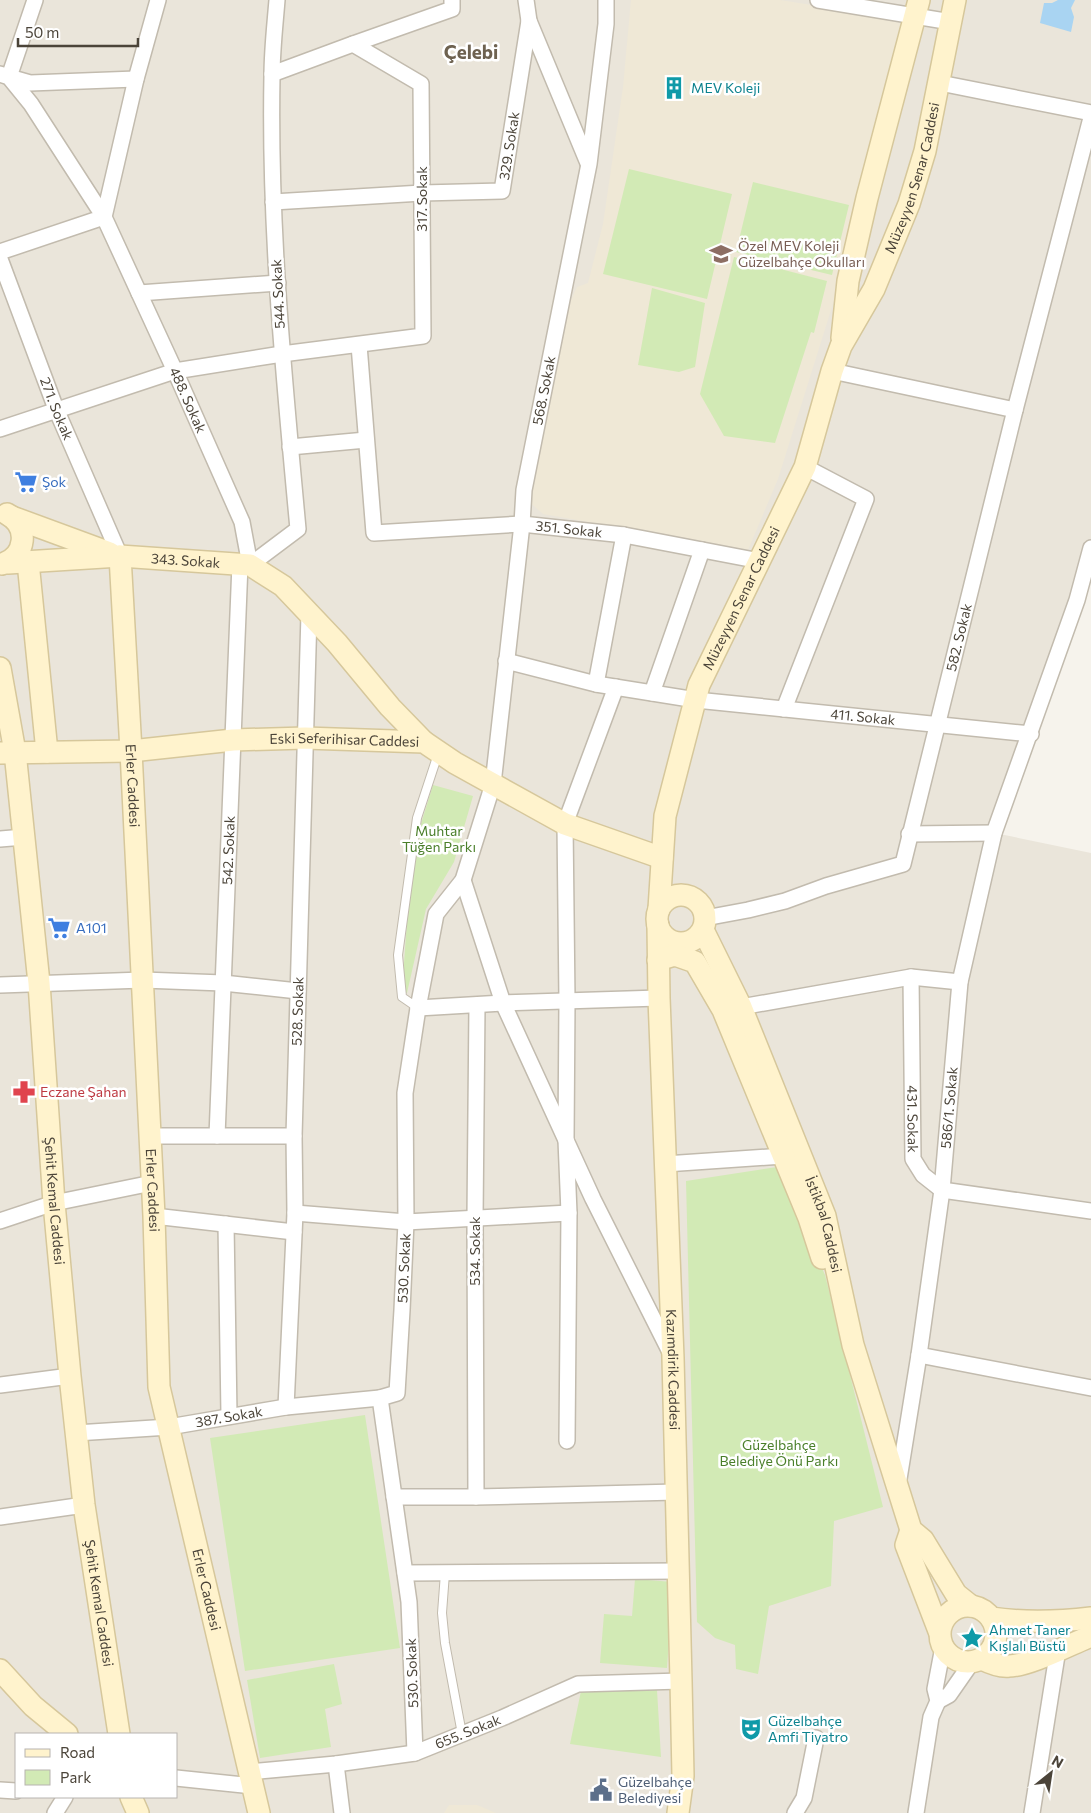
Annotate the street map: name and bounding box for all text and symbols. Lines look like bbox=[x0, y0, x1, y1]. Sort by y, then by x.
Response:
scale bar bbox=[18, 15, 138, 47]
text: 50 m bbox=[25, 23, 59, 41]
district label: Çelebi bbox=[444, 40, 498, 63]
building icon: MEV Koleji bbox=[661, 75, 687, 101]
place label: MEV Koleji bbox=[691, 79, 760, 96]
street label: Müzeyyen Senar Caddesi bbox=[881, 101, 942, 256]
street label: 329. Sokak bbox=[495, 110, 523, 181]
street label: 317. Sokak bbox=[413, 166, 430, 232]
place label: Özel MEV Koleji Güzelbahçe Okulları bbox=[738, 237, 865, 270]
school or university icon: Özel MEV Koleji Güzelbahçe Okulları bbox=[708, 241, 734, 267]
street label: 544. Sokak bbox=[267, 258, 288, 329]
street label: 568. Sokak bbox=[528, 354, 559, 426]
street label: 488. Sokak bbox=[166, 364, 211, 436]
street label: 271. Sokak bbox=[37, 375, 78, 443]
supermarket icon: Şok bbox=[13, 469, 39, 495]
place label: Şok bbox=[42, 473, 67, 490]
street label: 351. Sokak bbox=[535, 517, 604, 541]
street label: Müzeyyen Senar Caddesi bbox=[699, 524, 783, 673]
street label: 343. Sokak bbox=[151, 549, 221, 571]
street label: 582. Sokak bbox=[942, 601, 975, 673]
street label: 411. Sokak bbox=[830, 705, 897, 728]
street label: Eski Seferihisar Caddesi bbox=[269, 729, 420, 750]
street label: Erler Caddesi bbox=[123, 743, 144, 828]
street label: 542. Sokak bbox=[218, 815, 238, 885]
park label: Muhtar Tüğen Parkı bbox=[402, 822, 476, 855]
supermarket icon: A101 bbox=[46, 915, 72, 941]
place label: A101 bbox=[76, 919, 107, 936]
street label: 528. Sokak bbox=[288, 976, 307, 1046]
street label: 586/1. Sokak bbox=[937, 1066, 961, 1149]
pharmacy icon: Eczane Şahan bbox=[11, 1079, 37, 1105]
place label: Eczane Şahan bbox=[40, 1083, 127, 1100]
street label: 431. Sokak bbox=[904, 1085, 922, 1153]
street label: Şehit Kemal Caddesi bbox=[42, 1136, 69, 1266]
street label: Erler Caddesi bbox=[143, 1148, 163, 1232]
street label: İstikbal Caddesi bbox=[802, 1174, 846, 1274]
street label: 534. Sokak bbox=[466, 1216, 483, 1286]
street label: 530. Sokak bbox=[393, 1232, 414, 1303]
street label: Kazımdirik Caddesi bbox=[663, 1309, 684, 1430]
street label: 387. Sokak bbox=[194, 1402, 264, 1430]
park label: Güzelbahçe Belediye Önü Parkı bbox=[720, 1436, 838, 1469]
street label: Şehit Kemal Caddesi bbox=[81, 1539, 118, 1668]
street label: Erler Caddesi bbox=[189, 1547, 225, 1632]
place label: Ahmet Taner Kışlalı Büstü bbox=[989, 1621, 1071, 1654]
place icon: Ahmet Taner Kışlalı Büstü bbox=[959, 1625, 985, 1651]
street label: 530. Sokak bbox=[402, 1637, 421, 1708]
street label: 655. Sokak bbox=[432, 1710, 503, 1752]
place label: Güzelbahçe Amfi Tiyatro bbox=[768, 1712, 848, 1745]
theatre icon: Güzelbahçe Amfi Tiyatro bbox=[738, 1716, 764, 1742]
legend bbox=[15, 1733, 178, 1798]
text: Road bbox=[60, 1743, 95, 1761]
north arrow bbox=[1026, 1748, 1076, 1798]
text: N bbox=[1049, 1751, 1067, 1771]
text: Park bbox=[60, 1768, 91, 1786]
place label: Güzelbahçe Belediyesi bbox=[618, 1773, 692, 1806]
public building icon: Güzelbahçe Belediyesi bbox=[588, 1777, 614, 1803]

